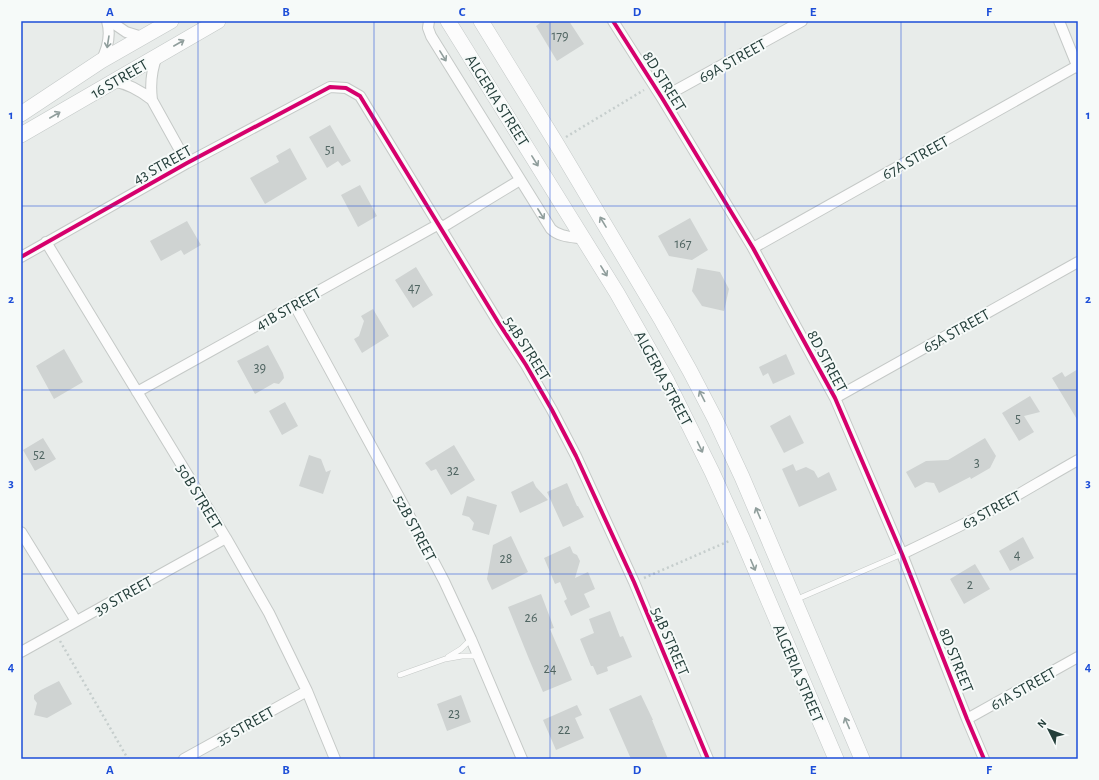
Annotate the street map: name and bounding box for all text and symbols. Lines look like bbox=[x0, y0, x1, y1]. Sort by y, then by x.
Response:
text: A bbox=[106, 6, 114, 19]
text: B bbox=[282, 6, 290, 19]
text: C bbox=[459, 6, 466, 19]
text: D bbox=[633, 6, 642, 19]
text: E bbox=[810, 6, 817, 19]
text: F bbox=[986, 6, 993, 19]
house number: 179 bbox=[551, 29, 569, 43]
one-way arrow bbox=[104, 35, 112, 48]
street label: 69A STREET bbox=[696, 36, 769, 86]
one-way arrow bbox=[173, 39, 185, 46]
street label: 8D STREET bbox=[639, 49, 689, 115]
one-way arrow bbox=[440, 50, 448, 62]
street label: ALGERIA STREET bbox=[463, 52, 532, 149]
street label: 16 STREET bbox=[88, 56, 151, 102]
text: 1 bbox=[9, 109, 13, 122]
text: 1 bbox=[1086, 109, 1090, 122]
one-way arrow bbox=[49, 111, 61, 119]
street label: 67A STREET bbox=[880, 133, 952, 183]
street label: 43 STREET bbox=[131, 142, 195, 187]
house number: 51 bbox=[325, 143, 335, 157]
one-way arrow bbox=[532, 155, 540, 167]
one-way arrow bbox=[538, 208, 546, 220]
one-way arrow bbox=[599, 217, 607, 228]
house number: 167 bbox=[674, 237, 692, 251]
one-way arrow bbox=[600, 265, 608, 276]
house number: 47 bbox=[408, 281, 420, 295]
street label: 41B STREET bbox=[253, 284, 324, 333]
text: 2 bbox=[8, 293, 14, 306]
text: 2 bbox=[1085, 293, 1091, 306]
street label: 65A STREET bbox=[921, 306, 993, 356]
street label: 54B STREET bbox=[501, 313, 553, 384]
street label: ALGERIA STREET bbox=[631, 328, 695, 429]
street label: 8D STREET bbox=[804, 328, 850, 395]
house number: 39 bbox=[254, 361, 266, 375]
one-way arrow bbox=[698, 390, 706, 402]
house number: 5 bbox=[1015, 412, 1021, 426]
one-way arrow bbox=[697, 440, 704, 452]
house number: 52 bbox=[33, 448, 45, 462]
house number: 3 bbox=[974, 456, 980, 470]
street label: 50B STREET bbox=[173, 461, 225, 532]
house number: 32 bbox=[447, 464, 459, 478]
text: 3 bbox=[8, 477, 14, 490]
text: 3 bbox=[1085, 477, 1091, 490]
street label: 63 STREET bbox=[959, 488, 1024, 532]
street label: 52B STREET bbox=[391, 493, 439, 564]
one-way arrow bbox=[753, 508, 761, 520]
house number: 4 bbox=[1014, 548, 1021, 562]
house number: 28 bbox=[499, 552, 513, 566]
one-way arrow bbox=[750, 559, 757, 571]
street label: 39 STREET bbox=[92, 573, 155, 618]
house number: 2 bbox=[967, 578, 973, 592]
street label: 54B STREET bbox=[648, 605, 692, 678]
house number: 26 bbox=[525, 611, 537, 625]
street label: ALGERIA STREET bbox=[770, 622, 826, 725]
street label: 8D STREET bbox=[936, 626, 976, 695]
text: 4 bbox=[8, 661, 15, 674]
text: 4 bbox=[1085, 661, 1092, 674]
house number: 24 bbox=[543, 662, 557, 676]
street label: 61A STREET bbox=[988, 664, 1059, 713]
street label: 35 STREET bbox=[214, 703, 277, 748]
house number: 23 bbox=[448, 707, 460, 721]
north arrow bbox=[1029, 710, 1069, 750]
text: N bbox=[1035, 717, 1049, 730]
one-way arrow bbox=[842, 718, 850, 730]
house number: 22 bbox=[558, 723, 570, 737]
text: A bbox=[106, 764, 114, 777]
text: B bbox=[282, 764, 290, 777]
text: C bbox=[459, 764, 466, 777]
text: D bbox=[633, 764, 642, 777]
text: E bbox=[810, 764, 817, 777]
text: F bbox=[986, 764, 993, 777]

